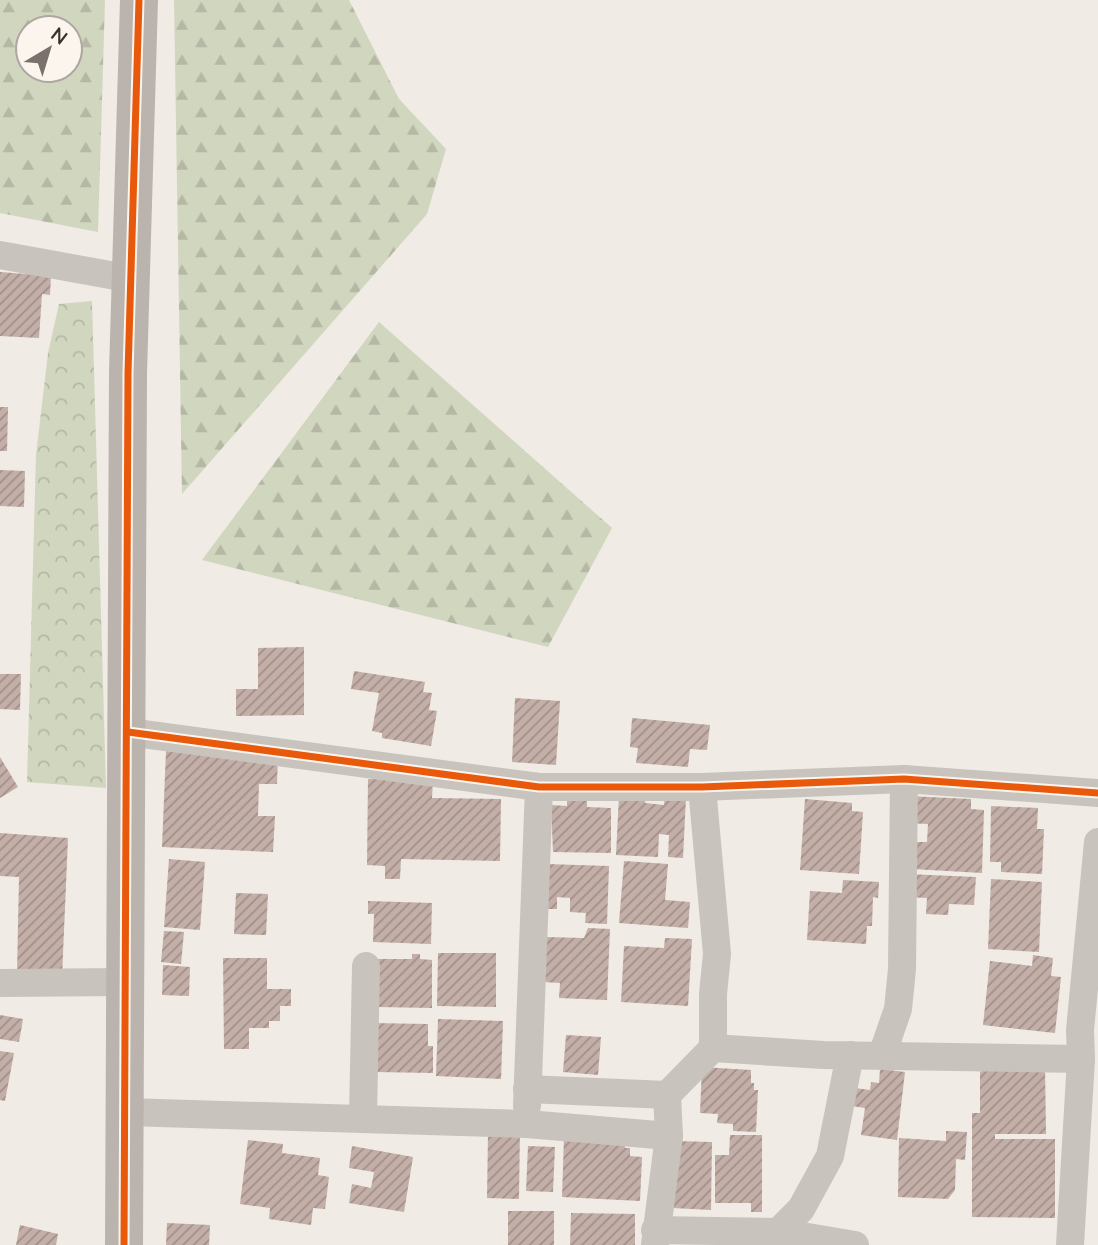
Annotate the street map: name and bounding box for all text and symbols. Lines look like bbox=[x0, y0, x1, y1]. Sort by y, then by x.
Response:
north arrow bbox=[14, 14, 84, 84]
text: N bbox=[46, 22, 73, 49]

